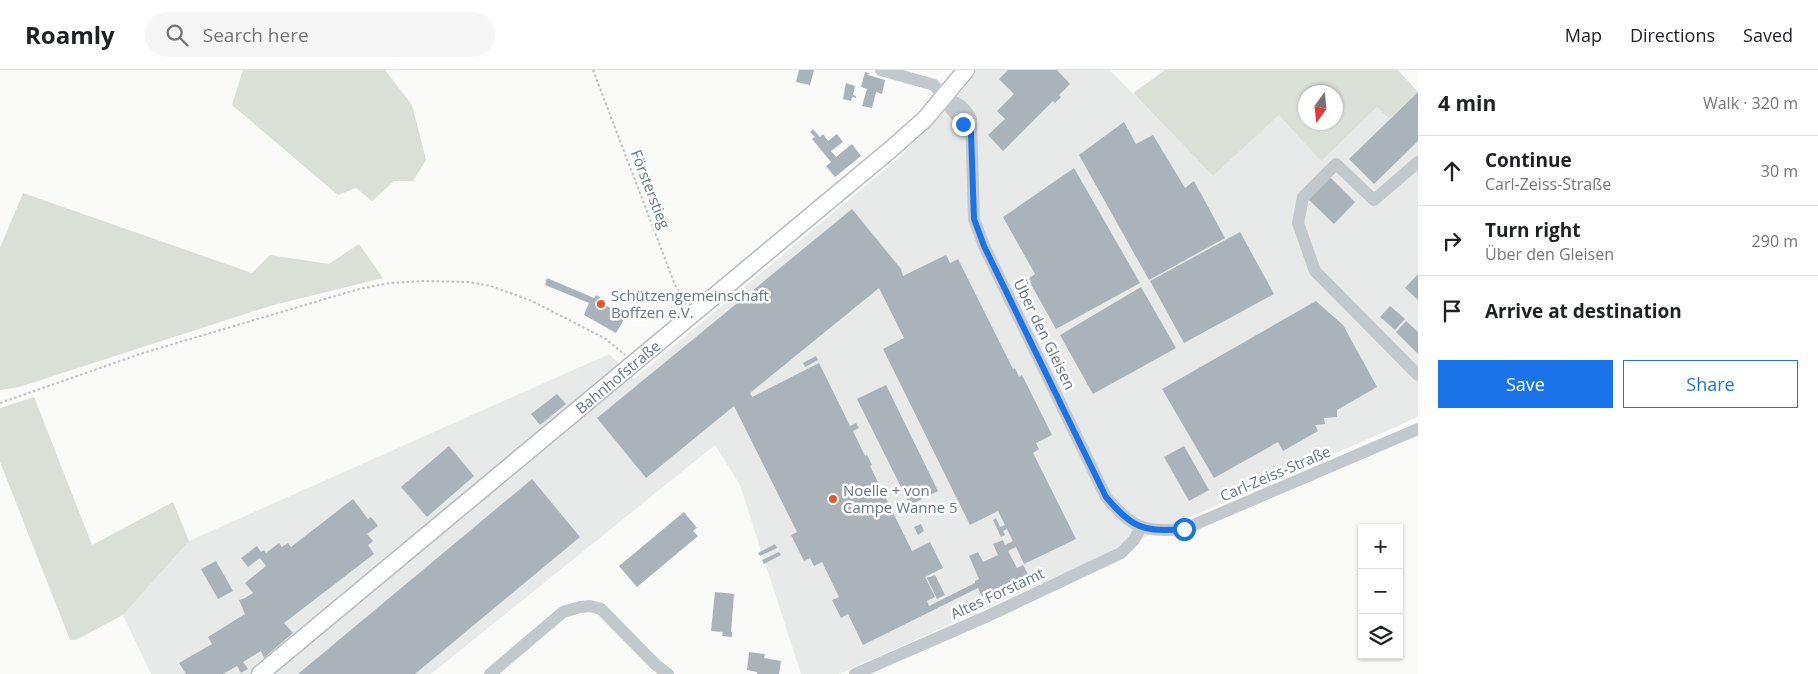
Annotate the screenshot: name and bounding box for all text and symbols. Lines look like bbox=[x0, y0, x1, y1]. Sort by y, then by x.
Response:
search box bbox=[145, 12, 495, 57]
text: Roamly bbox=[25, 18, 115, 51]
icon: search bbox=[163, 21, 191, 49]
text: Search here bbox=[203, 22, 309, 48]
text: Map bbox=[1565, 23, 1602, 47]
text: Directions bbox=[1630, 23, 1715, 47]
text: Saved bbox=[1743, 23, 1793, 47]
north arrow bbox=[1298, 85, 1343, 130]
text: 4 min bbox=[1438, 89, 1496, 117]
text: Walk · 320 m bbox=[1703, 92, 1798, 114]
route end bbox=[952, 113, 975, 136]
street label: Försterstieg bbox=[627, 147, 675, 231]
text: Continue bbox=[1485, 147, 1572, 173]
icon: ahead bbox=[1438, 157, 1466, 185]
text: 30 m bbox=[1761, 160, 1798, 182]
text: Carl-Zeiss-Straße bbox=[1485, 173, 1611, 195]
text: Turn right bbox=[1485, 217, 1580, 243]
icon: right bbox=[1438, 227, 1466, 255]
text: 290 m bbox=[1752, 230, 1798, 252]
text: Über den Gleisen bbox=[1485, 243, 1614, 265]
street label: Über den Gleisen bbox=[1010, 275, 1080, 393]
place label: Schützengemeinschaft Boffzen e.V. bbox=[611, 285, 769, 322]
icon: arrive bbox=[1438, 297, 1466, 325]
marker: Schützengemeinschaft Boffzen e.V. bbox=[595, 298, 607, 310]
text: Arrive at destination bbox=[1485, 298, 1682, 324]
street label: Bahnhofstraße bbox=[571, 336, 664, 418]
button: Save bbox=[1438, 360, 1613, 408]
button: Share bbox=[1623, 360, 1798, 408]
street label: Carl-Zeiss-Straße bbox=[1217, 441, 1333, 505]
place label: Noelle + von Campe Wanne 5 bbox=[843, 480, 958, 517]
marker: Noelle + von Campe Wanne 5 bbox=[827, 493, 839, 505]
route start bbox=[1173, 518, 1196, 541]
map controls bbox=[1358, 524, 1403, 659]
button: + bbox=[1358, 524, 1403, 569]
street label: Altes Forstamt bbox=[947, 563, 1047, 623]
button: − bbox=[1358, 569, 1403, 614]
button: layers bbox=[1358, 614, 1403, 659]

